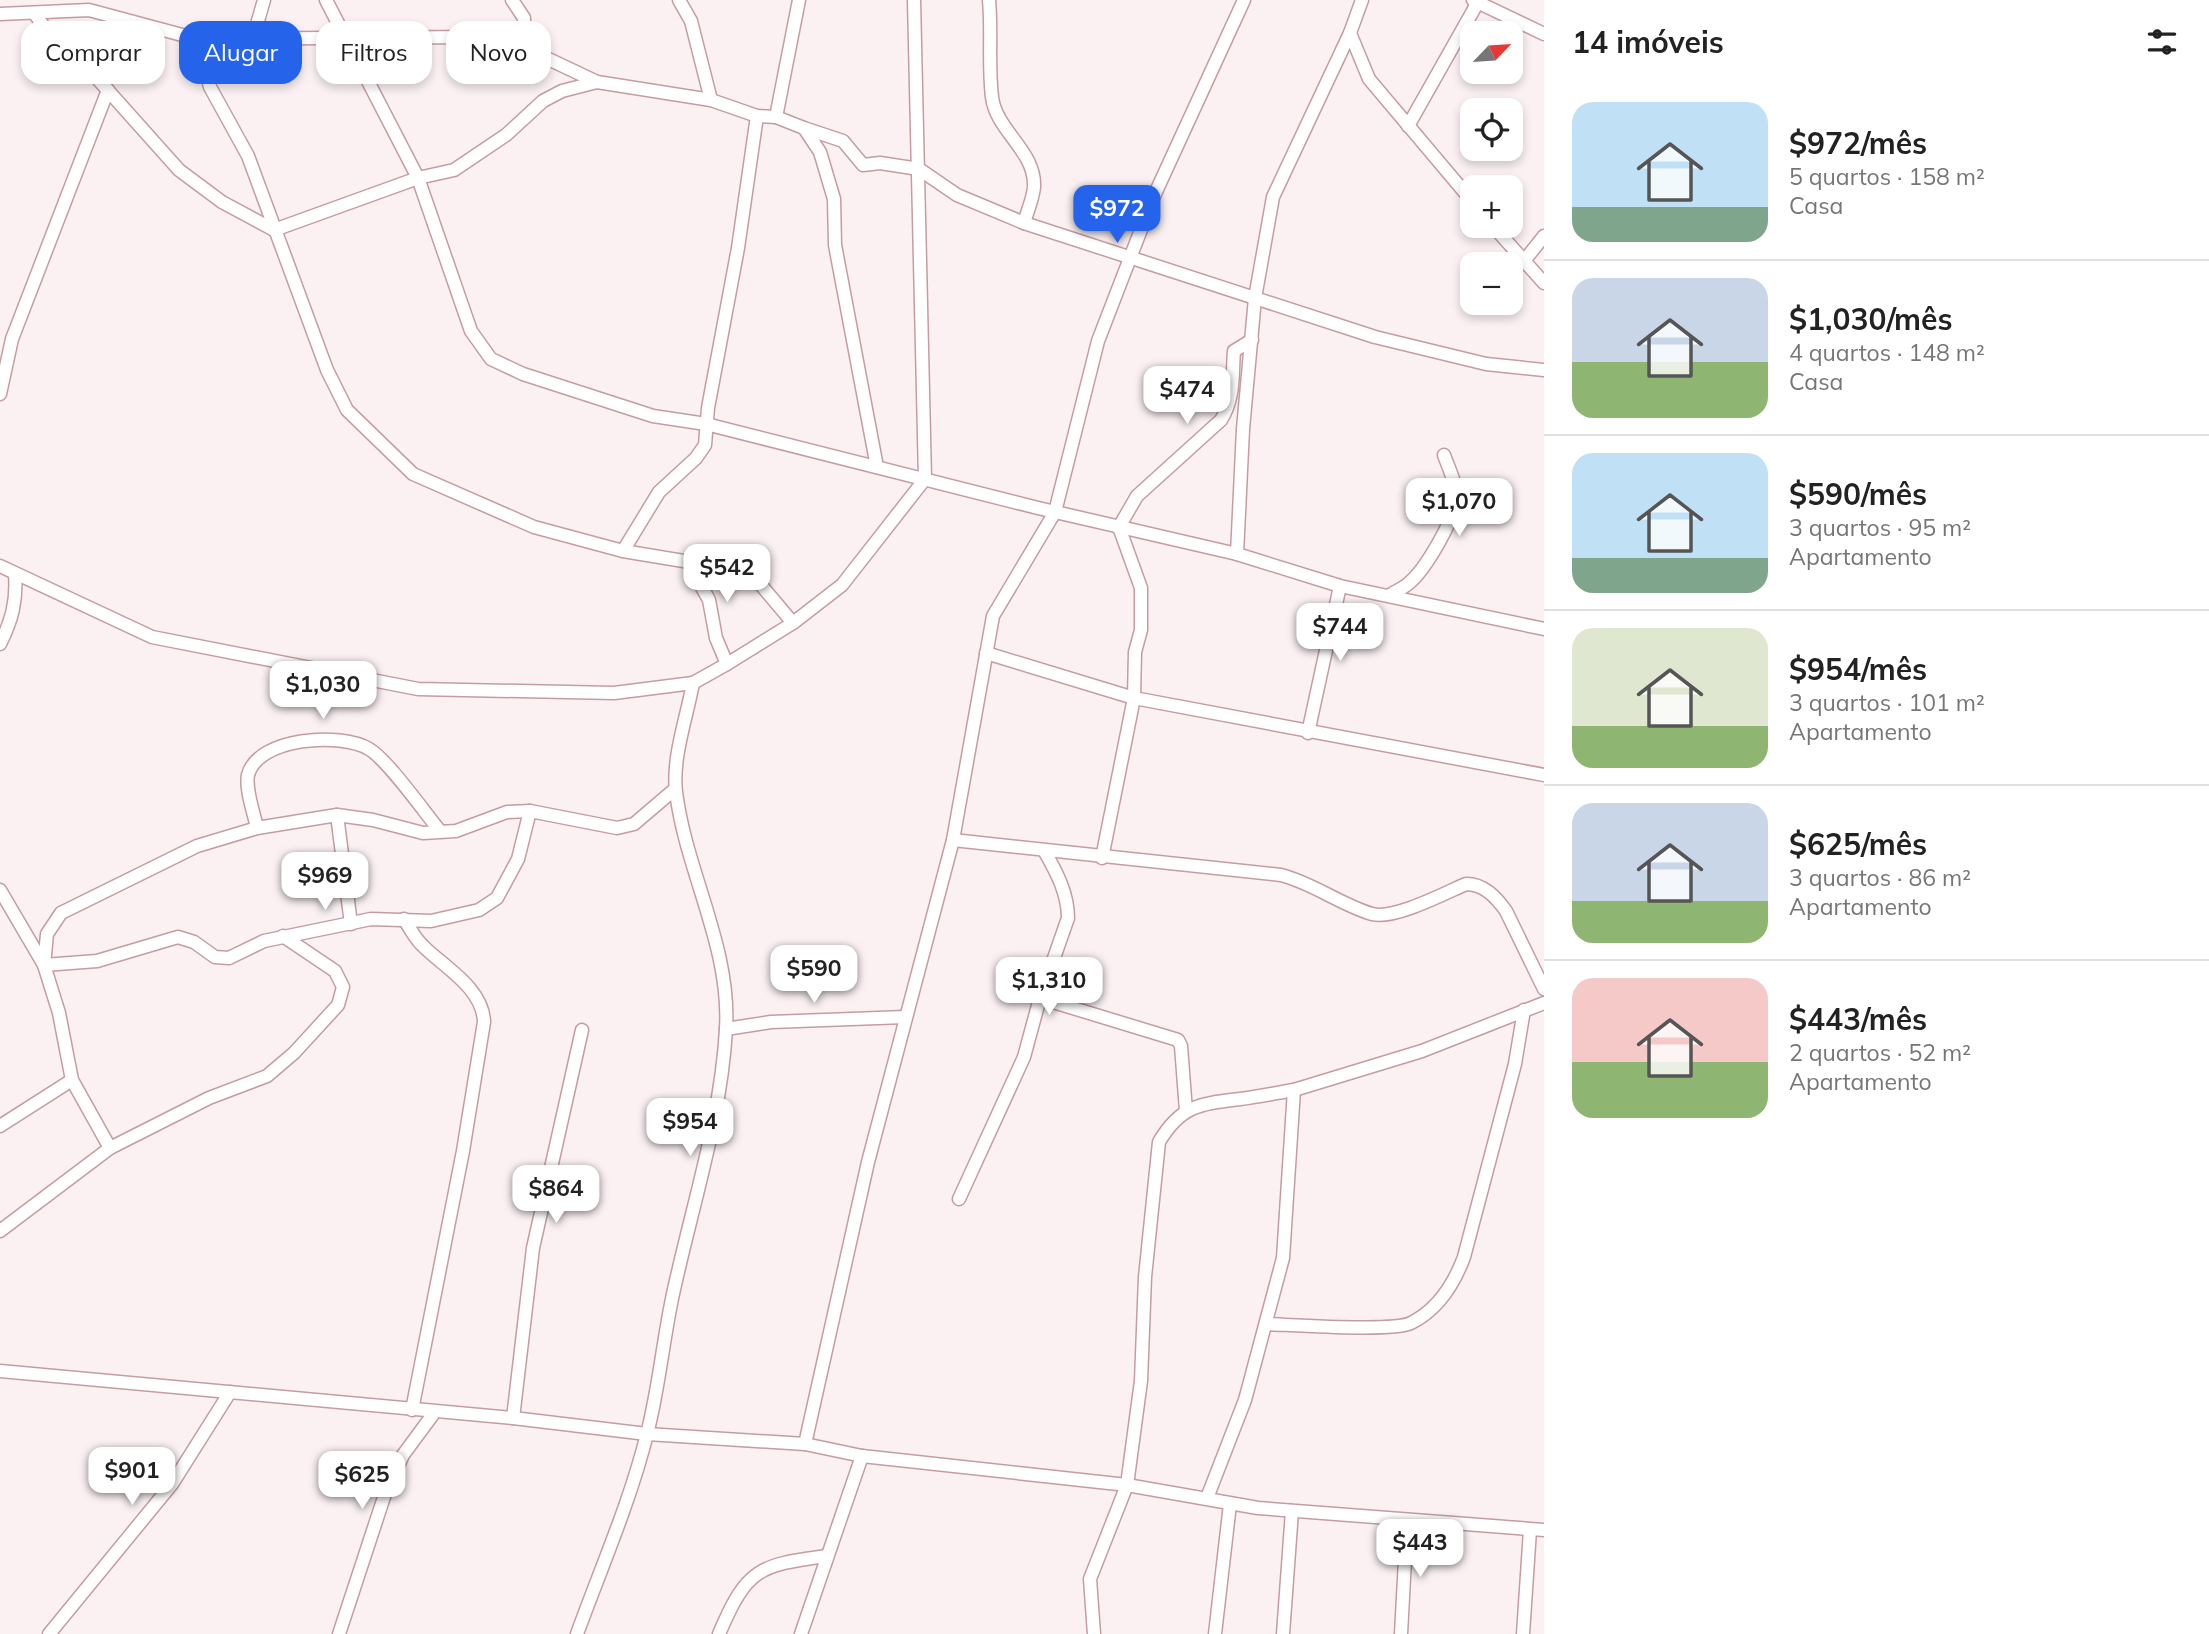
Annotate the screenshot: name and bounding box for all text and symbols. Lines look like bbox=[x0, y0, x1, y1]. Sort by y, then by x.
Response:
chip: Comprar bbox=[21, 21, 165, 84]
chip: Alugar bbox=[179, 21, 302, 84]
chip: Filtros bbox=[316, 21, 432, 84]
chip: Novo bbox=[446, 21, 551, 84]
north arrow bbox=[1460, 21, 1522, 84]
map controls bbox=[1460, 21, 1523, 315]
text: 14 imóveis bbox=[1572, 23, 1724, 61]
icon: filters bbox=[2143, 23, 2181, 61]
button: locate bbox=[1460, 98, 1523, 161]
text: $972/mês bbox=[1789, 124, 1927, 162]
icon: home bbox=[1628, 130, 1712, 214]
text: 5 quartos · 158 m² bbox=[1789, 162, 1985, 191]
button: + bbox=[1460, 175, 1523, 238]
pin: $972 bbox=[1076, 186, 1158, 245]
text: Casa bbox=[1789, 191, 1843, 220]
text: $972 bbox=[1089, 193, 1145, 222]
button: − bbox=[1460, 252, 1523, 315]
text: $1,030/mês bbox=[1789, 300, 1953, 338]
icon: home bbox=[1628, 306, 1712, 390]
text: 4 quartos · 148 m² bbox=[1789, 338, 1985, 367]
pin: $474 bbox=[1146, 366, 1228, 426]
text: Casa bbox=[1789, 367, 1843, 396]
text: $474 bbox=[1159, 374, 1215, 403]
text: $590/mês bbox=[1789, 475, 1927, 513]
pin: $1,070 bbox=[1402, 478, 1516, 538]
icon: home bbox=[1628, 481, 1712, 565]
text: $1,070 bbox=[1422, 486, 1496, 515]
text: 3 quartos · 95 m² bbox=[1789, 513, 1971, 542]
text: Apartamento bbox=[1789, 542, 1932, 571]
pin: $542 bbox=[686, 544, 768, 604]
text: $542 bbox=[699, 552, 755, 581]
pin: $744 bbox=[1299, 604, 1381, 663]
text: $744 bbox=[1312, 611, 1368, 640]
text: $954/mês bbox=[1789, 650, 1927, 688]
icon: home bbox=[1628, 656, 1712, 740]
pin: $1,030 bbox=[266, 662, 380, 721]
text: $1,030 bbox=[286, 669, 360, 698]
text: 3 quartos · 101 m² bbox=[1789, 688, 1985, 717]
text: Apartamento bbox=[1789, 717, 1932, 746]
text: $625/mês bbox=[1789, 825, 1927, 863]
icon: home bbox=[1628, 831, 1712, 915]
pin: $969 bbox=[284, 852, 366, 912]
text: $969 bbox=[297, 860, 353, 889]
text: 3 quartos · 86 m² bbox=[1789, 863, 1971, 892]
text: Apartamento bbox=[1789, 892, 1932, 921]
pin: $590 bbox=[773, 946, 855, 1005]
text: $590 bbox=[786, 953, 842, 982]
pin: $1,310 bbox=[992, 958, 1106, 1017]
text: $1,310 bbox=[1012, 965, 1086, 994]
text: $443/mês bbox=[1789, 1000, 1927, 1038]
icon: home bbox=[1628, 1006, 1712, 1090]
text: 2 quartos · 52 m² bbox=[1789, 1038, 1971, 1067]
text: Apartamento bbox=[1789, 1067, 1932, 1096]
pin: $954 bbox=[649, 1098, 731, 1158]
text: $954 bbox=[662, 1106, 718, 1135]
pin: $864 bbox=[515, 1166, 597, 1225]
text: $864 bbox=[528, 1173, 584, 1202]
pin: $901 bbox=[91, 1448, 173, 1507]
pin: $625 bbox=[321, 1452, 403, 1511]
text: $901 bbox=[104, 1455, 160, 1484]
text: $625 bbox=[334, 1459, 390, 1488]
pin: $443 bbox=[1379, 1520, 1461, 1579]
text: $443 bbox=[1392, 1527, 1448, 1556]

